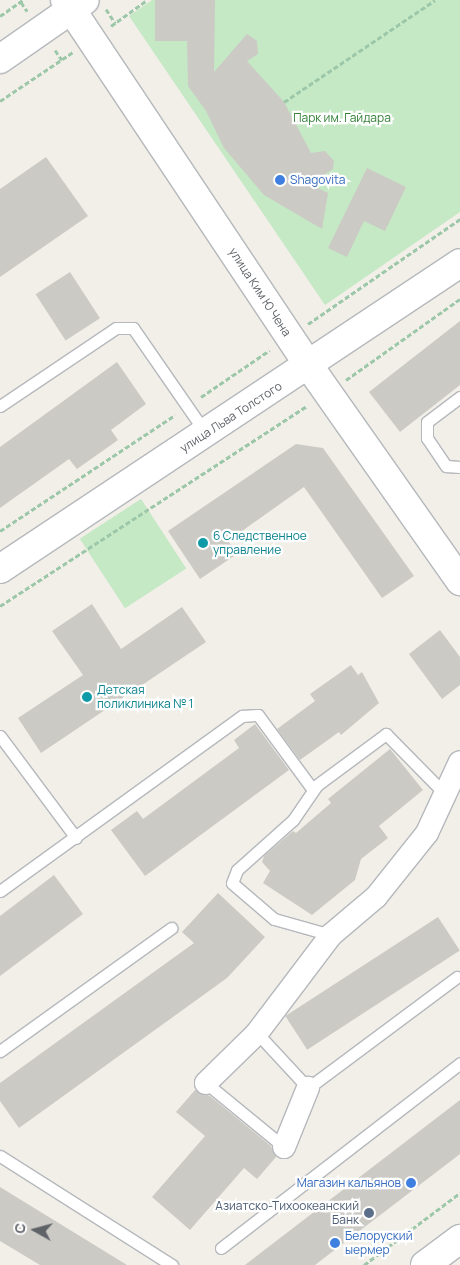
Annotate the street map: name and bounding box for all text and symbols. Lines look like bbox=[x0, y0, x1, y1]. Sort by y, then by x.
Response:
park label: Парк им. Гайдара bbox=[293, 111, 391, 125]
place label: Shagovita bbox=[290, 173, 346, 187]
marker: Shagovita bbox=[274, 174, 286, 186]
street label: улица Ким Ю Чена bbox=[226, 245, 294, 339]
street label: улица Льва Толстого bbox=[177, 379, 285, 455]
place label: 6 Следственное управление bbox=[213, 529, 307, 557]
marker: 6 Следственное управление bbox=[197, 537, 209, 549]
place label: Детская поликлиника № 1 bbox=[97, 683, 194, 711]
marker: Детская поликлиника № 1 bbox=[81, 691, 93, 703]
place label: Магазин кальянов bbox=[297, 1176, 401, 1190]
marker: Магазин кальянов bbox=[405, 1177, 417, 1189]
place label: Азиатско-Тихоокеанский Банк bbox=[215, 1199, 359, 1227]
north arrow bbox=[10, 1205, 60, 1255]
marker: Азиатско-Тихоокеанский Банк bbox=[363, 1207, 375, 1219]
text: С bbox=[10, 1222, 30, 1234]
place label: Белоруский ыермер bbox=[345, 1229, 412, 1257]
marker: Белоруский ыермер bbox=[329, 1237, 341, 1249]

